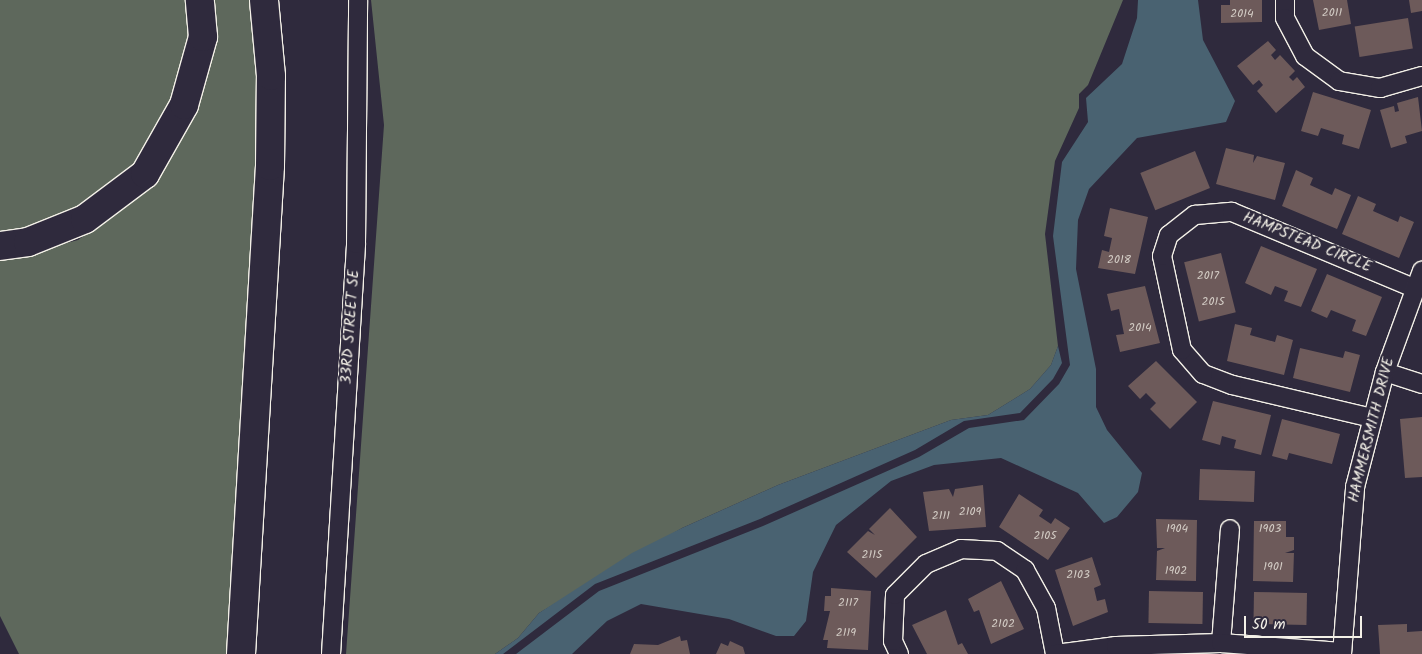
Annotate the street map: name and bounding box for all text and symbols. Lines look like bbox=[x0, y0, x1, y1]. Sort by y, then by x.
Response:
house number: 2011 bbox=[1322, 6, 1342, 20]
house number: 2014 bbox=[1230, 7, 1254, 21]
street label: HAMPSTEAD CIRCLE bbox=[1240, 209, 1374, 277]
house number: 2018 bbox=[1107, 253, 1131, 267]
street label: 33RD STREET SE bbox=[338, 269, 364, 385]
house number: 2017 bbox=[1197, 269, 1219, 283]
house number: 2015 bbox=[1201, 295, 1225, 309]
house number: 2014 bbox=[1128, 321, 1152, 335]
street label: HAMMERSMITH DRIVE bbox=[1345, 356, 1399, 504]
house number: 2109 bbox=[959, 505, 981, 519]
house number: 2111 bbox=[932, 509, 950, 523]
house number: 1904 bbox=[1166, 522, 1188, 536]
house number: 1903 bbox=[1259, 522, 1281, 536]
house number: 2105 bbox=[1033, 529, 1057, 543]
house number: 2115 bbox=[862, 548, 882, 562]
house number: 1901 bbox=[1263, 560, 1283, 574]
house number: 1902 bbox=[1165, 564, 1187, 578]
house number: 2103 bbox=[1066, 568, 1090, 582]
house number: 2117 bbox=[838, 596, 858, 610]
scale bar bbox=[1247, 606, 1364, 638]
text: 50 m bbox=[1252, 613, 1286, 637]
house number: 2102 bbox=[991, 617, 1015, 631]
house number: 2119 bbox=[836, 626, 856, 640]

